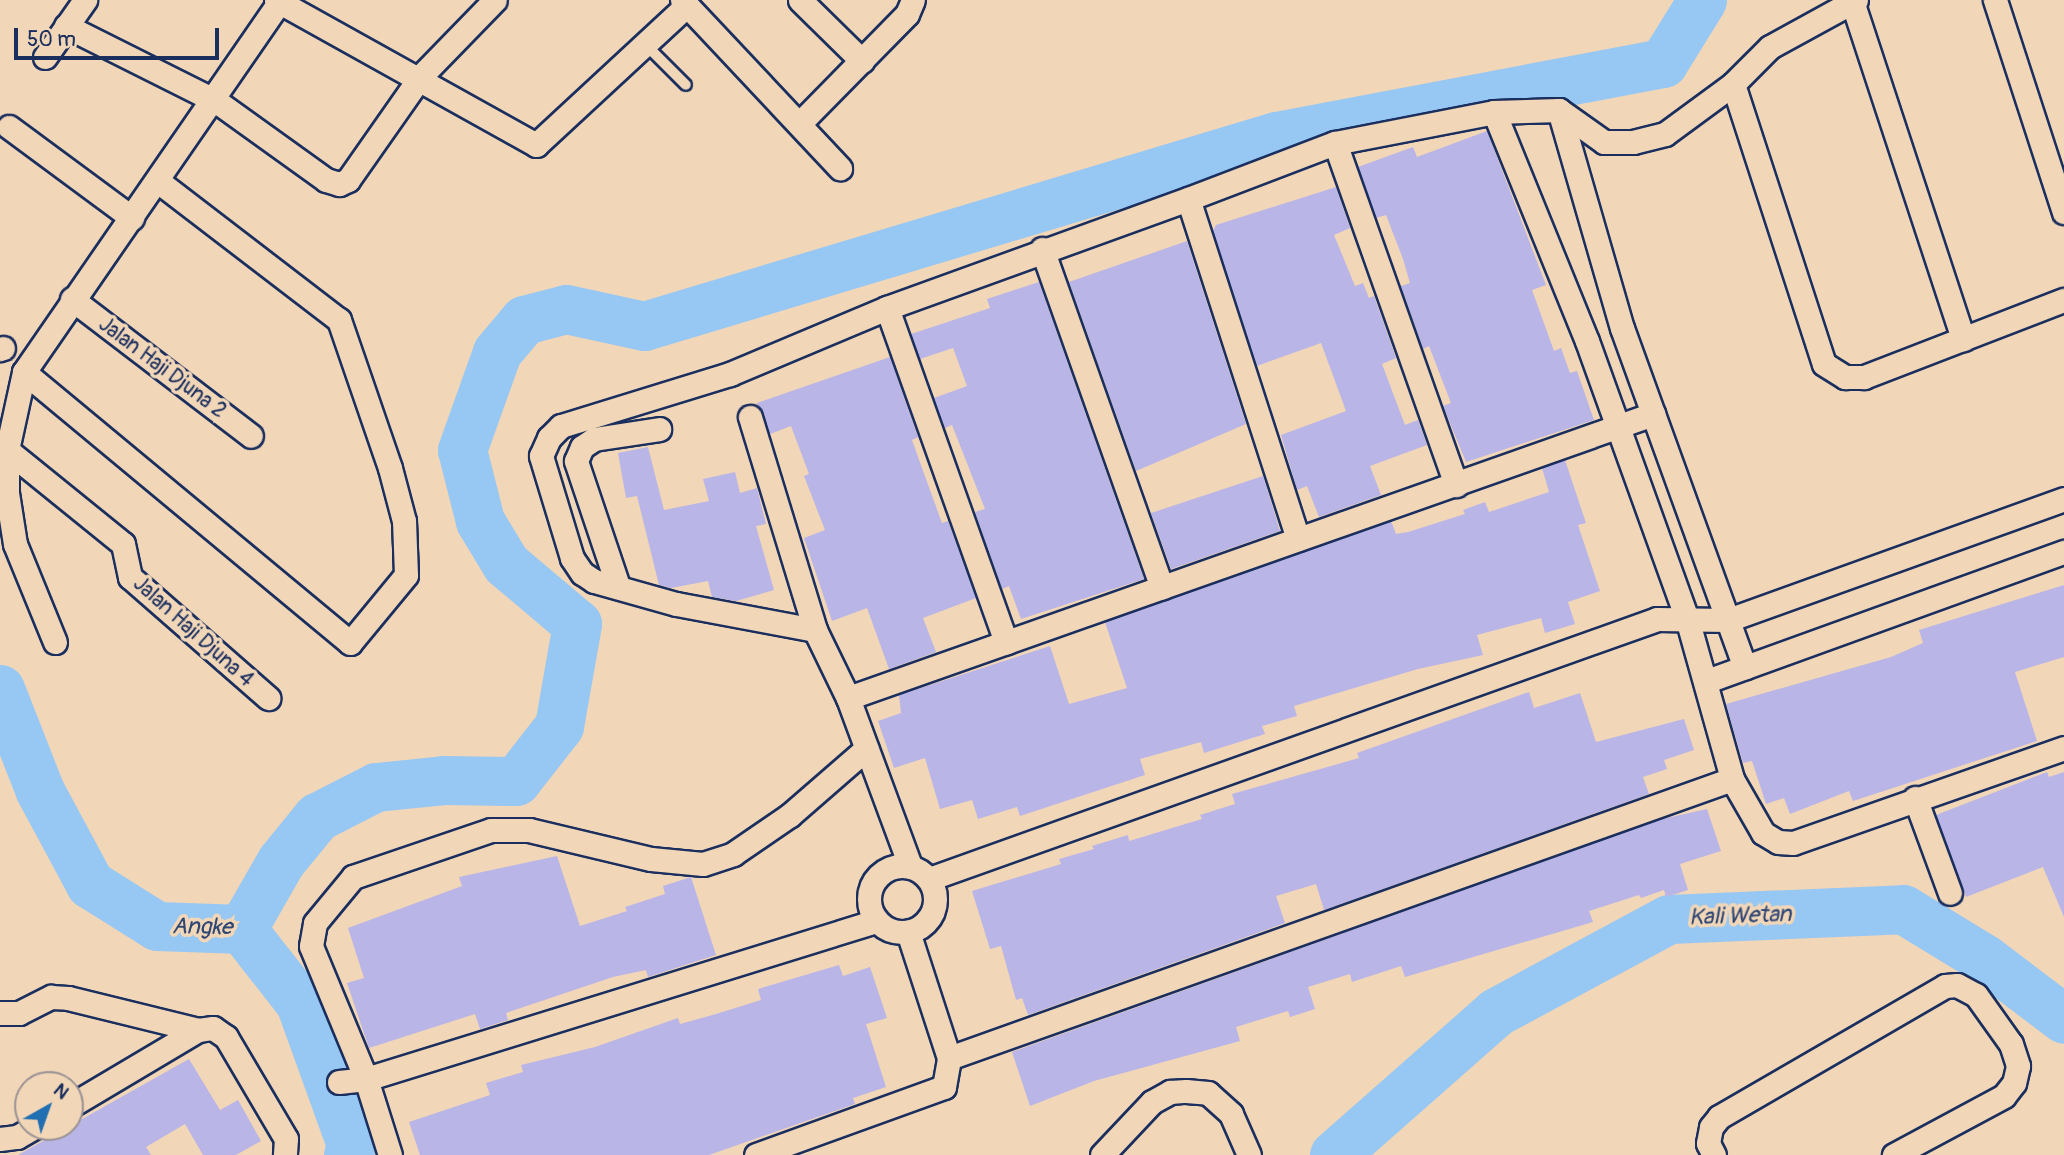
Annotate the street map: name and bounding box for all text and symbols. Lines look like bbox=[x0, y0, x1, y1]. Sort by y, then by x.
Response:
scale bar bbox=[18, 14, 222, 58]
text: 50 m bbox=[27, 26, 76, 53]
street label: Jalan Haji Djuna 2 bbox=[93, 312, 231, 424]
street label: Jalan Haji Djuna 4 bbox=[128, 571, 258, 693]
water label: Kali Wetan bbox=[1688, 900, 1792, 932]
water label: Angke bbox=[172, 913, 232, 941]
north arrow bbox=[14, 1071, 84, 1141]
text: N bbox=[49, 1078, 74, 1105]

